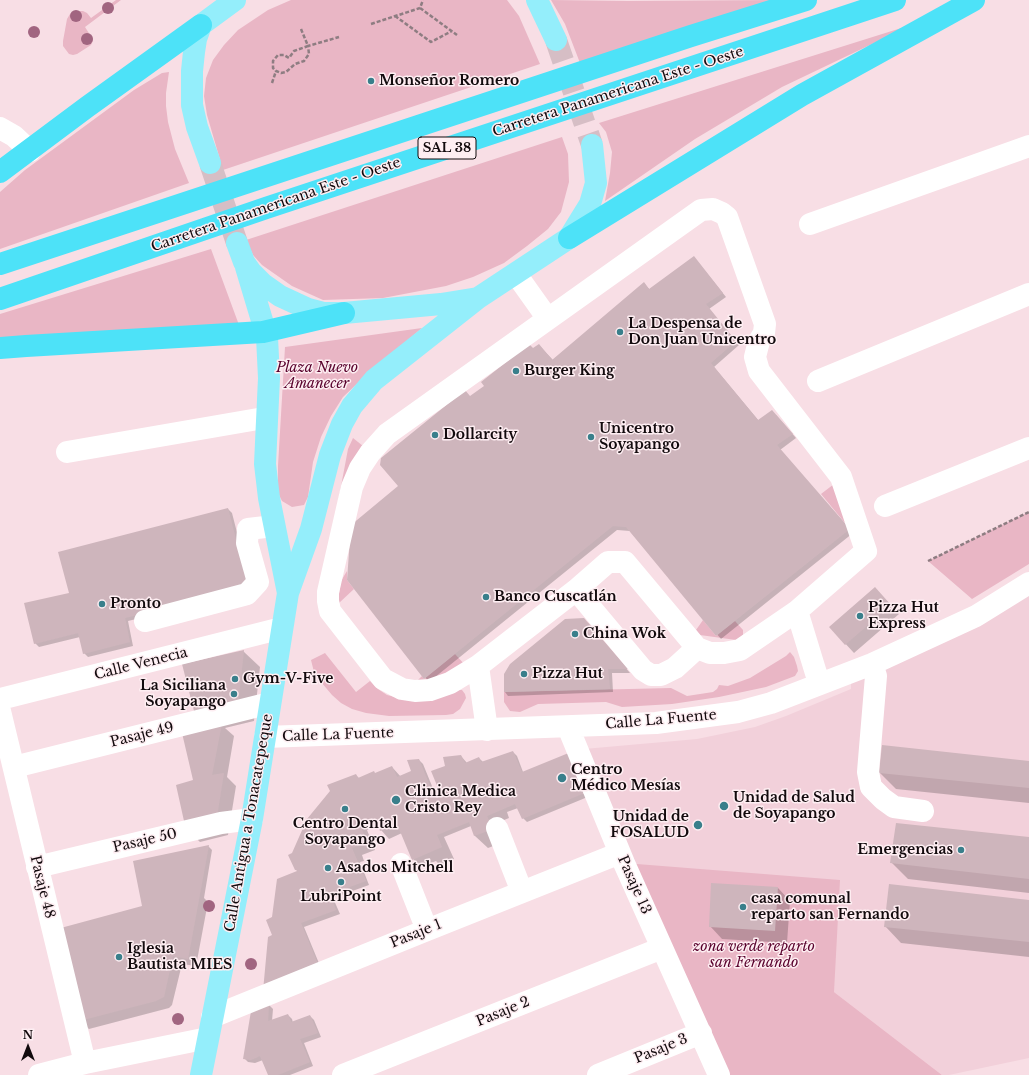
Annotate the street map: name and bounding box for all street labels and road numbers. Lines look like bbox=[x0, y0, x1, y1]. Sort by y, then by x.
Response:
street label: Carretera Panamericana Este - Oeste bbox=[490, 43, 746, 141]
road number: SAL 38 bbox=[418, 137, 476, 159]
street label: Carretera Panamericana Este - Oeste bbox=[149, 154, 403, 256]
street label: Calle Venecia bbox=[93, 644, 189, 684]
street label: Calle La Fuente bbox=[605, 707, 717, 733]
street label: Calle Antigua a Tonacatepeque bbox=[222, 713, 276, 933]
street label: Pasaje 49 bbox=[109, 719, 175, 751]
street label: Calle La Fuente bbox=[282, 725, 394, 745]
street label: Pasaje 50 bbox=[111, 825, 179, 857]
street label: Pasaje 13 bbox=[614, 853, 654, 917]
street label: Pasaje 48 bbox=[26, 854, 58, 920]
street label: Pasaje 1 bbox=[388, 916, 444, 952]
street label: Pasaje 2 bbox=[474, 994, 532, 1030]
street label: Pasaje 3 bbox=[632, 1031, 690, 1067]

